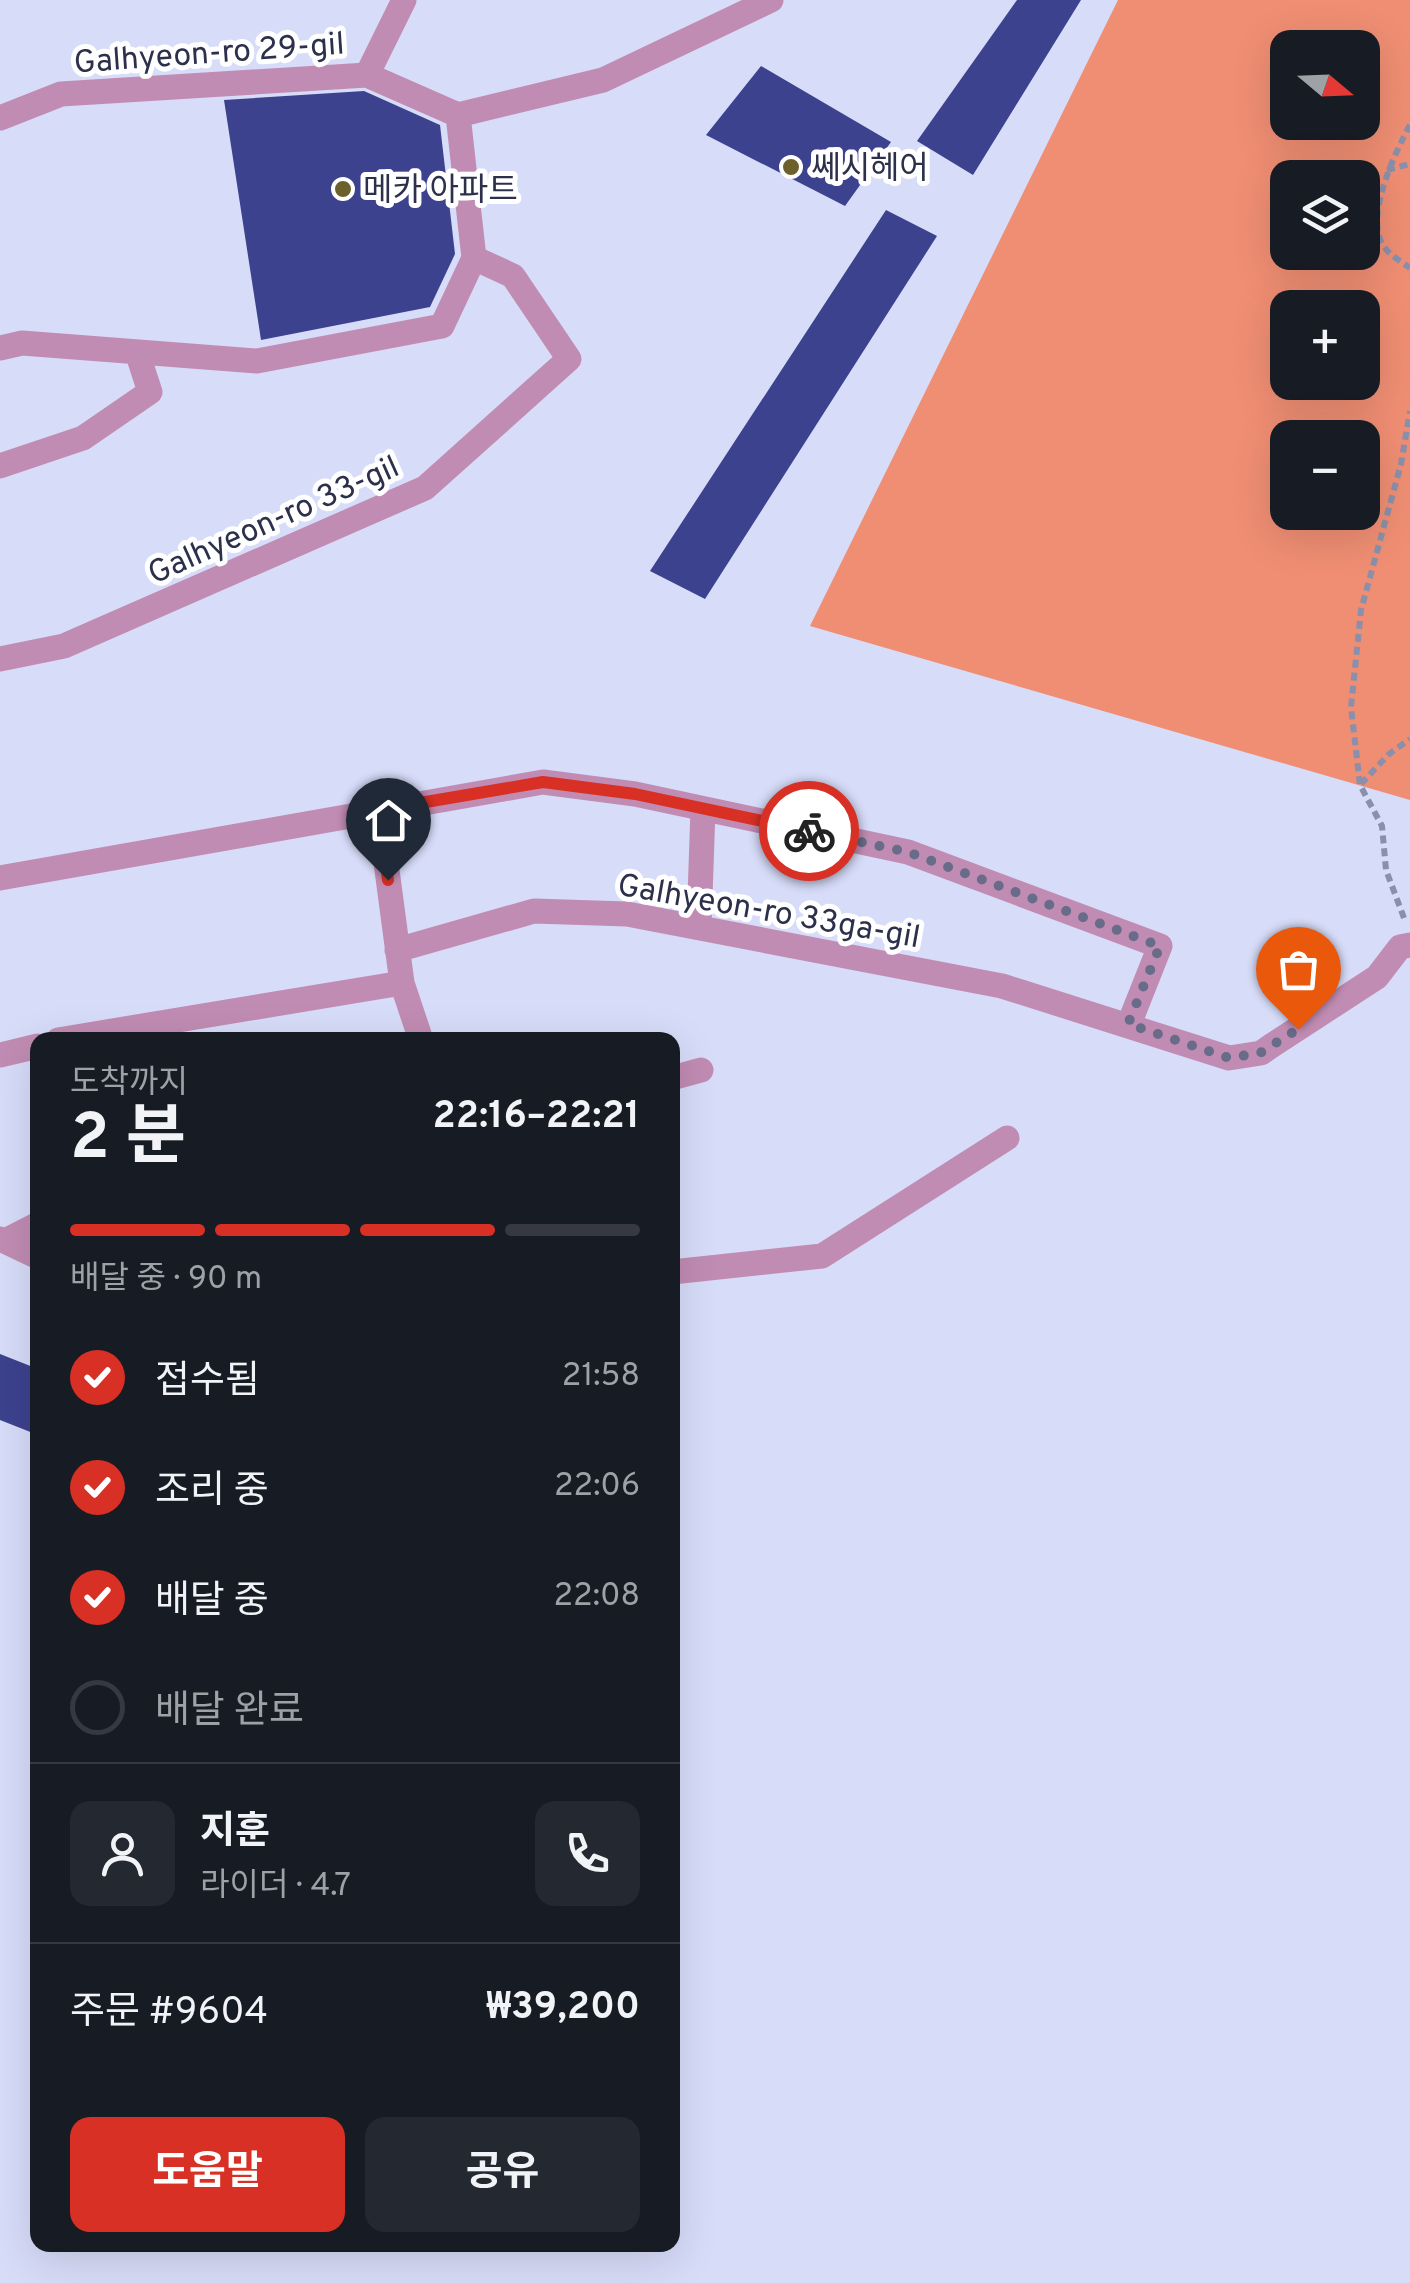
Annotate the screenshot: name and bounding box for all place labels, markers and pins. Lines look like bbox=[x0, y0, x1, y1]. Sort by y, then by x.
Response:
place label: 쎄시헤어 bbox=[811, 150, 929, 190]
marker: 쎄시헤어 bbox=[780, 156, 802, 178]
place label: 메카 아파트 bbox=[363, 172, 518, 212]
marker: 메카 아파트 bbox=[332, 178, 354, 200]
pin bbox=[346, 778, 431, 881]
pin bbox=[1256, 927, 1341, 1030]

